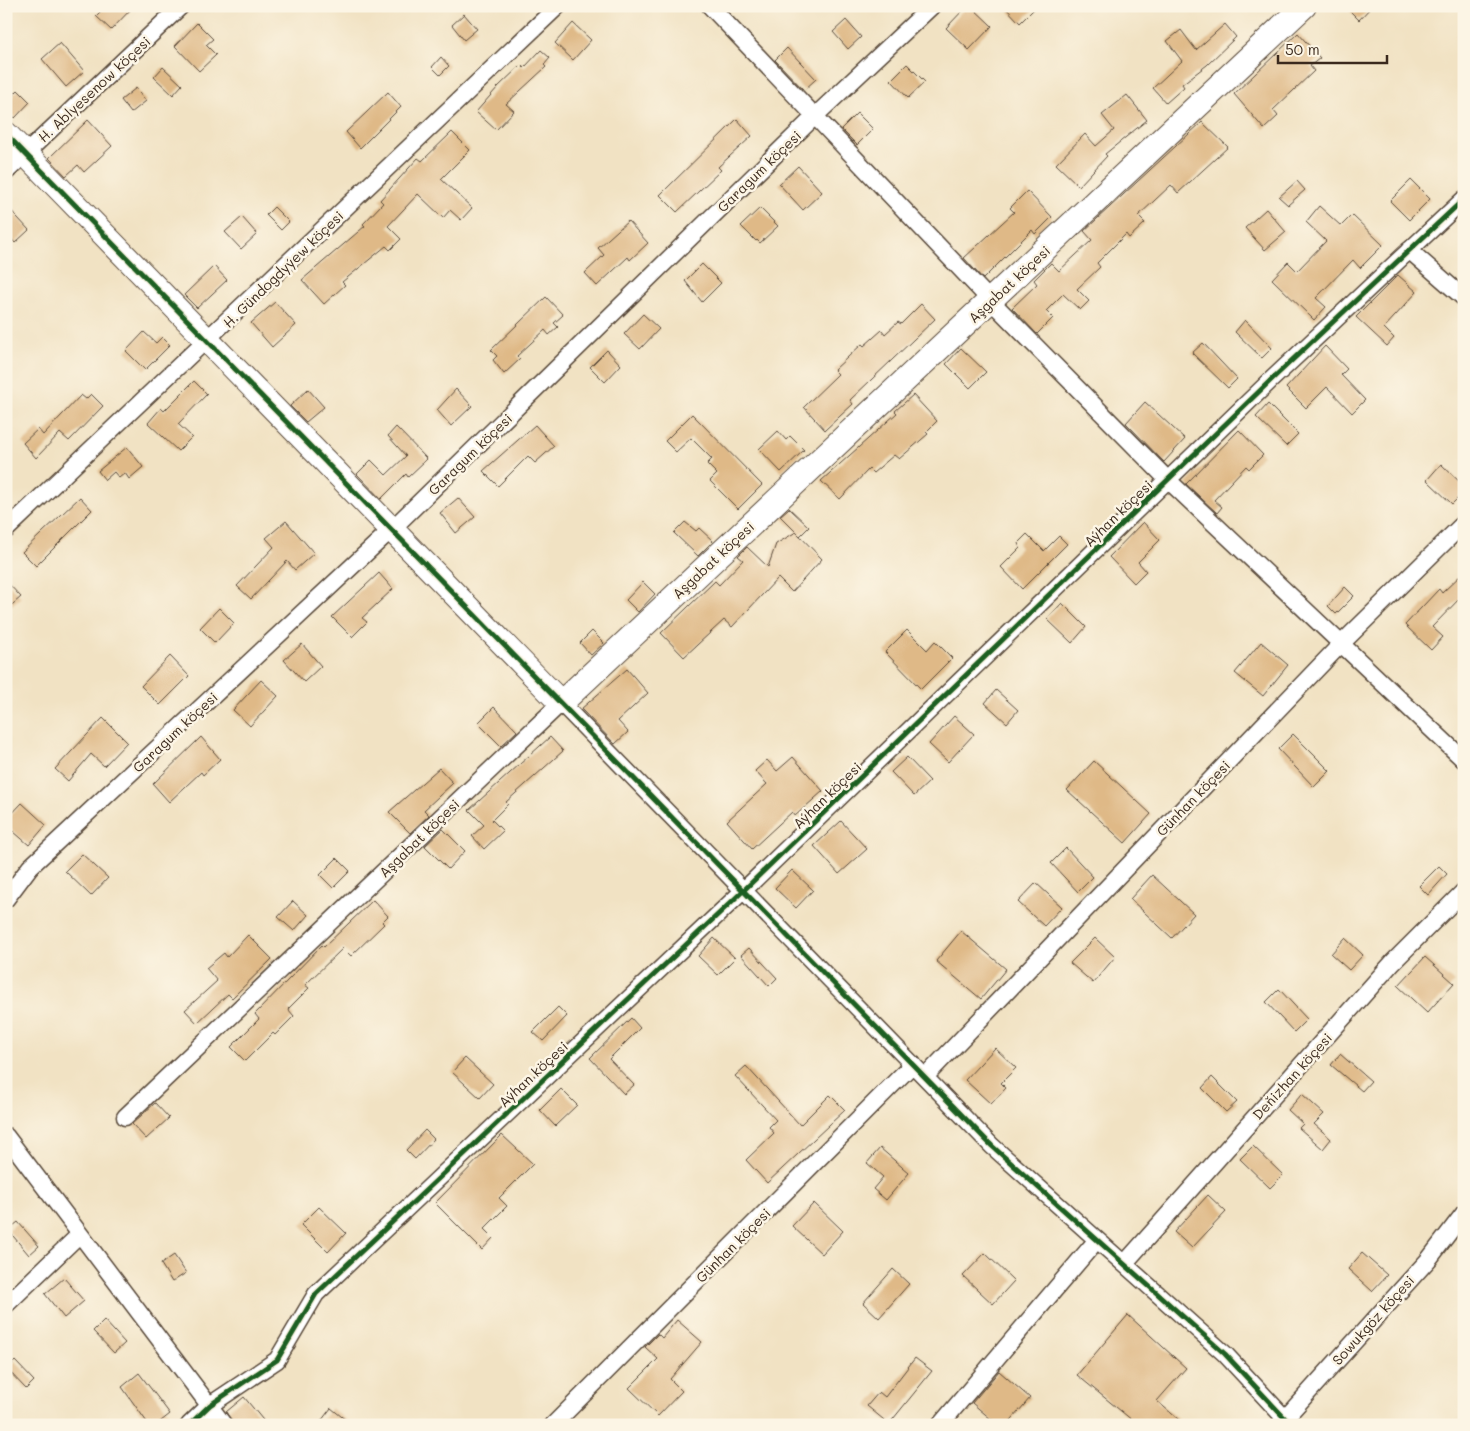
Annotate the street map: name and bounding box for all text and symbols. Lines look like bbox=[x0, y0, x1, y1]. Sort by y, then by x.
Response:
street label: H. Ablyesenow köçesi bbox=[34, 32, 154, 146]
scale bar bbox=[1278, 32, 1386, 64]
text: 50 m bbox=[1285, 39, 1320, 59]
street label: Garagum köçesi bbox=[713, 126, 805, 216]
street label: H. Gündogdyýew köçesi bbox=[219, 206, 347, 332]
street label: Aşgabat köçesi bbox=[964, 241, 1054, 327]
street label: Garagum köçesi bbox=[424, 409, 516, 499]
street label: Aýhan köçesi bbox=[1080, 475, 1156, 551]
street label: Aşgabat köçesi bbox=[668, 517, 758, 603]
street label: Garagum köçesi bbox=[128, 688, 222, 776]
street label: Günhan köçesi bbox=[1152, 756, 1234, 840]
street label: Aýhan köçesi bbox=[789, 757, 865, 833]
street label: Aşgabat köçesi bbox=[375, 795, 463, 881]
street label: Deňizhan köçesi bbox=[1248, 1029, 1336, 1123]
street label: Aýhan köçesi bbox=[494, 1037, 572, 1111]
street label: Günhan köçesi bbox=[692, 1204, 774, 1286]
street label: Sowukgöz köçesi bbox=[1328, 1271, 1418, 1369]

